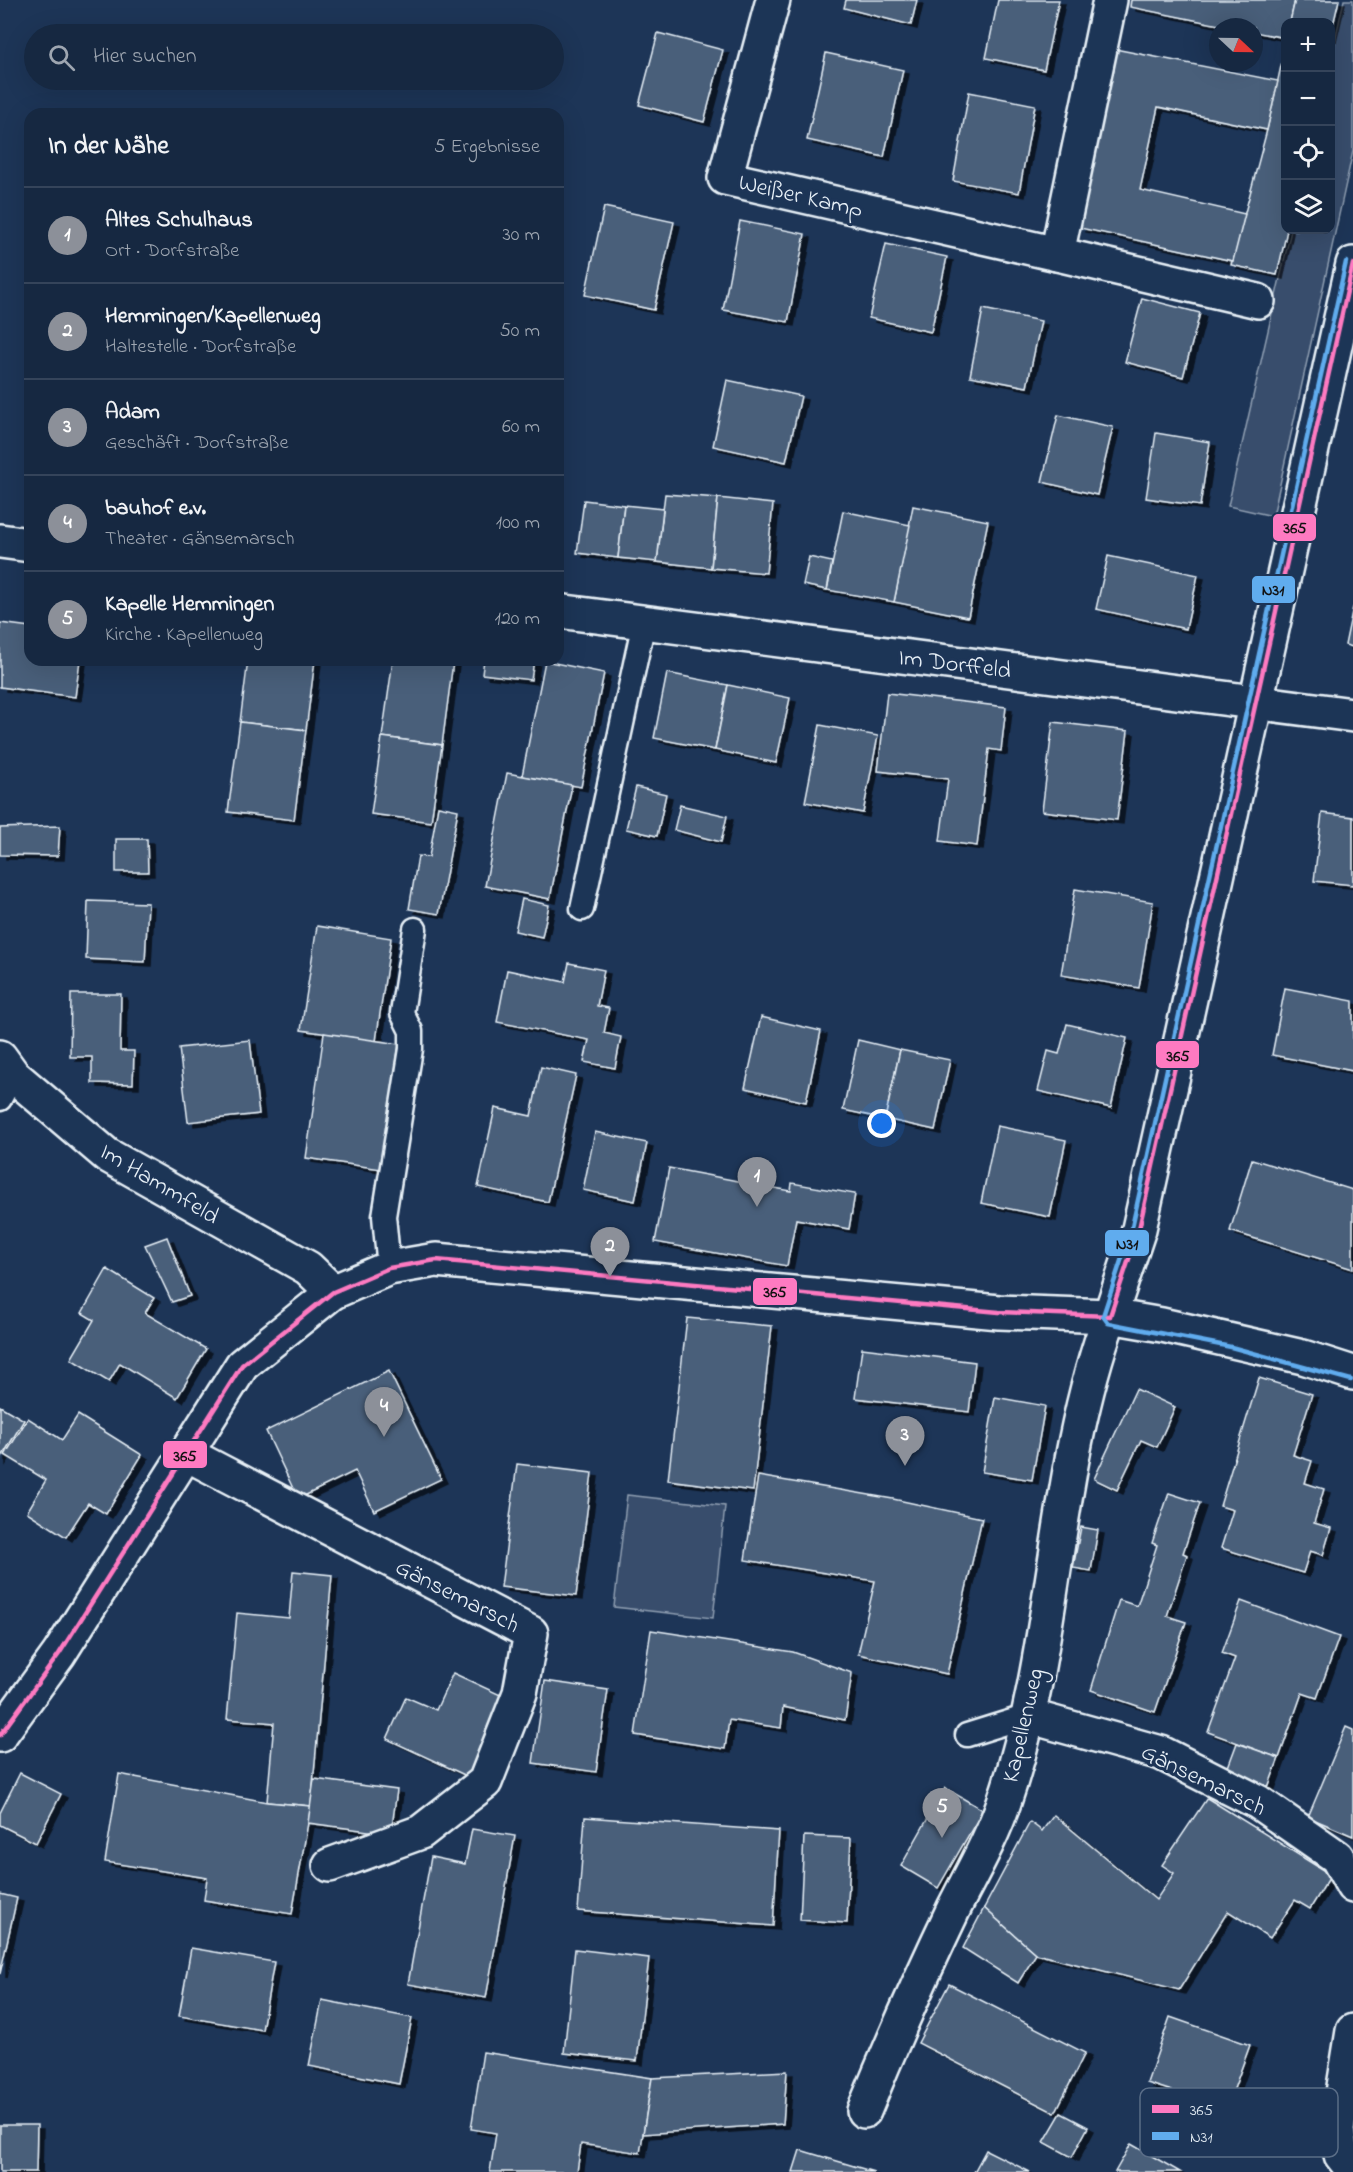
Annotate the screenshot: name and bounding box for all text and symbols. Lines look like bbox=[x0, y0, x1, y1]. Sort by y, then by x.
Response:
north arrow bbox=[1209, 18, 1263, 72]
map controls bbox=[1281, 18, 1335, 234]
button: + bbox=[1281, 18, 1335, 72]
search box bbox=[24, 24, 564, 90]
icon: search bbox=[45, 41, 78, 74]
text: Hier suchen bbox=[93, 41, 197, 73]
button: − bbox=[1281, 72, 1335, 126]
button: locate bbox=[1281, 126, 1335, 180]
text: In der Nähe bbox=[48, 128, 169, 166]
text: 5 Ergebnisse bbox=[434, 133, 540, 162]
street label: Weißer Kamp bbox=[735, 166, 866, 229]
button: layers bbox=[1281, 180, 1335, 234]
text: Altes Schulhaus bbox=[105, 205, 253, 237]
text: 1 bbox=[64, 221, 71, 250]
text: 30 m bbox=[503, 221, 540, 250]
text: Ort · Dorfstraße bbox=[105, 237, 239, 266]
text: Hemmingen/Kapellenweg bbox=[105, 301, 321, 333]
text: 2 bbox=[63, 317, 72, 346]
text: 50 m bbox=[499, 317, 540, 346]
text: Haltestelle · Dorfstraße bbox=[105, 333, 296, 362]
text: Adam bbox=[105, 397, 160, 429]
text: 3 bbox=[63, 413, 72, 442]
text: 60 m bbox=[502, 413, 540, 442]
text: Geschäft · Dorfstraße bbox=[105, 429, 289, 458]
text: bauhof e.v. bbox=[105, 493, 206, 525]
text: 4 bbox=[63, 509, 72, 538]
text: 100 m bbox=[496, 509, 540, 538]
line badge: 365 bbox=[1272, 513, 1317, 542]
text: 365 bbox=[1283, 517, 1307, 541]
text: Theater · Gänsemarsch bbox=[105, 525, 295, 554]
line badge: N31 bbox=[1251, 575, 1296, 604]
text: N31 bbox=[1262, 579, 1285, 603]
text: Kapelle Hemmingen bbox=[105, 589, 274, 621]
text: 5 bbox=[62, 605, 73, 634]
text: 120 m bbox=[495, 605, 540, 634]
text: Kirche · Kapellenweg bbox=[105, 621, 263, 650]
street label: Im Dorffeld bbox=[896, 641, 1014, 690]
line badge: 365 bbox=[1155, 1040, 1200, 1069]
text: 365 bbox=[1166, 1045, 1190, 1069]
your location bbox=[867, 1109, 896, 1138]
street label: Im Hammfeld bbox=[92, 1136, 226, 1235]
pin: 1 bbox=[738, 1158, 777, 1207]
pin: 2 bbox=[590, 1228, 630, 1277]
line badge: N31 bbox=[1104, 1229, 1150, 1257]
text: N31 bbox=[1116, 1233, 1139, 1257]
line badge: 365 bbox=[752, 1277, 798, 1306]
text: 365 bbox=[763, 1281, 787, 1305]
pin: 4 bbox=[364, 1388, 404, 1437]
pin: 3 bbox=[886, 1416, 924, 1466]
line badge: 365 bbox=[162, 1440, 208, 1469]
text: 365 bbox=[173, 1445, 197, 1469]
street label: Gänsemarsch bbox=[389, 1551, 525, 1644]
street label: Kapellenweg bbox=[994, 1665, 1055, 1786]
street label: Gänsemarsch bbox=[1134, 1736, 1271, 1827]
pin: 5 bbox=[922, 1788, 962, 1838]
legend bbox=[1140, 2088, 1338, 2157]
text: 365 bbox=[1190, 2099, 1213, 2123]
text: N31 bbox=[1190, 2126, 1213, 2150]

